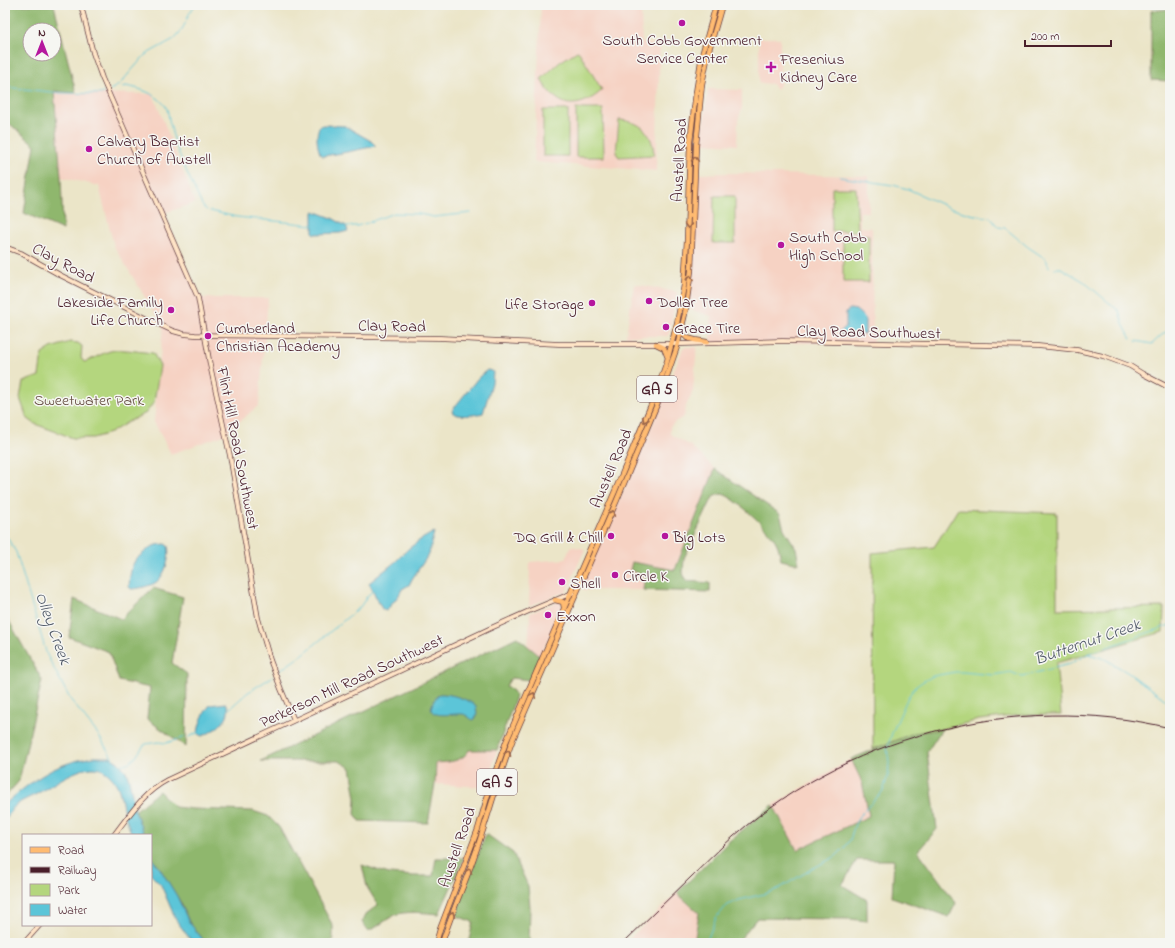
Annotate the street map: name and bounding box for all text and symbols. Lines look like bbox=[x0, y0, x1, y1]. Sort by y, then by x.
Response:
marker: South Cobb Government Service Center bbox=[677, 18, 687, 28]
north arrow bbox=[22, 22, 62, 62]
scale bar bbox=[1025, 22, 1111, 48]
text: N bbox=[38, 25, 46, 41]
text: 200 m bbox=[1031, 28, 1060, 46]
place label: South Cobb Government Service Center bbox=[602, 29, 762, 71]
place label: Fresenius Kidney Care bbox=[779, 48, 858, 90]
marker: Fresenius Kidney Care bbox=[765, 61, 777, 73]
street label: Austell Road bbox=[666, 118, 694, 203]
place label: Calvary Baptist Church of Austell bbox=[97, 130, 211, 172]
marker: Calvary Baptist Church of Austell bbox=[84, 144, 94, 154]
one-way arrow bbox=[691, 156, 699, 162]
one-way arrow bbox=[684, 223, 692, 229]
place label: South Cobb High School bbox=[789, 226, 867, 268]
street label: Clay Road bbox=[27, 237, 99, 290]
marker: South Cobb High School bbox=[776, 240, 786, 250]
one-way arrow bbox=[685, 275, 694, 281]
place label: Lakeside Family Life Church bbox=[57, 291, 163, 333]
place label: Dollar Tree bbox=[656, 291, 729, 315]
place label: Life Storage bbox=[505, 293, 585, 317]
marker: Dollar Tree bbox=[644, 296, 654, 306]
marker: Life Storage bbox=[587, 298, 597, 308]
marker: Lakeside Family Life Church bbox=[166, 305, 176, 315]
street label: Clay Road bbox=[358, 314, 426, 340]
place label: Cumberland Christian Academy bbox=[216, 317, 340, 359]
place label: Grace Tire bbox=[674, 317, 741, 341]
street label: Clay Road Southwest bbox=[797, 320, 942, 346]
marker: Grace Tire bbox=[661, 322, 671, 332]
marker: Cumberland Christian Academy bbox=[203, 331, 213, 341]
street label: Flint Hill Road Southwest bbox=[209, 364, 265, 532]
road number: GA 5 bbox=[637, 376, 677, 402]
park label: Sweetwater Park bbox=[34, 389, 145, 413]
one-way arrow bbox=[641, 416, 649, 423]
street label: Austell Road bbox=[584, 426, 639, 512]
one-way arrow bbox=[607, 510, 615, 517]
place label: DQ Grill & Chill bbox=[513, 526, 603, 550]
place label: Big Lots bbox=[672, 526, 726, 550]
marker: DQ Grill & Chill bbox=[606, 531, 616, 541]
marker: Big Lots bbox=[660, 531, 670, 541]
place label: Circle K bbox=[623, 565, 669, 589]
marker: Circle K bbox=[610, 570, 620, 580]
place label: Shell bbox=[570, 572, 601, 596]
marker: Shell bbox=[557, 577, 567, 587]
water label: Olley Creek bbox=[27, 589, 78, 670]
place label: Exxon bbox=[556, 605, 596, 629]
marker: Exxon bbox=[543, 610, 553, 620]
water label: Butternut Creek bbox=[1031, 612, 1145, 672]
street label: Perkerson Mill Road Southwest bbox=[256, 628, 448, 735]
one-way arrow bbox=[528, 691, 536, 699]
one-way arrow bbox=[503, 750, 511, 757]
road number: GA 5 bbox=[477, 769, 517, 795]
street label: Austell Road bbox=[433, 804, 483, 891]
legend bbox=[22, 834, 152, 926]
text: Road bbox=[58, 842, 84, 860]
text: Railway bbox=[58, 862, 97, 881]
one-way arrow bbox=[464, 868, 472, 875]
text: Park bbox=[58, 882, 80, 900]
text: Water bbox=[58, 902, 87, 920]
one-way arrow bbox=[447, 911, 455, 918]

